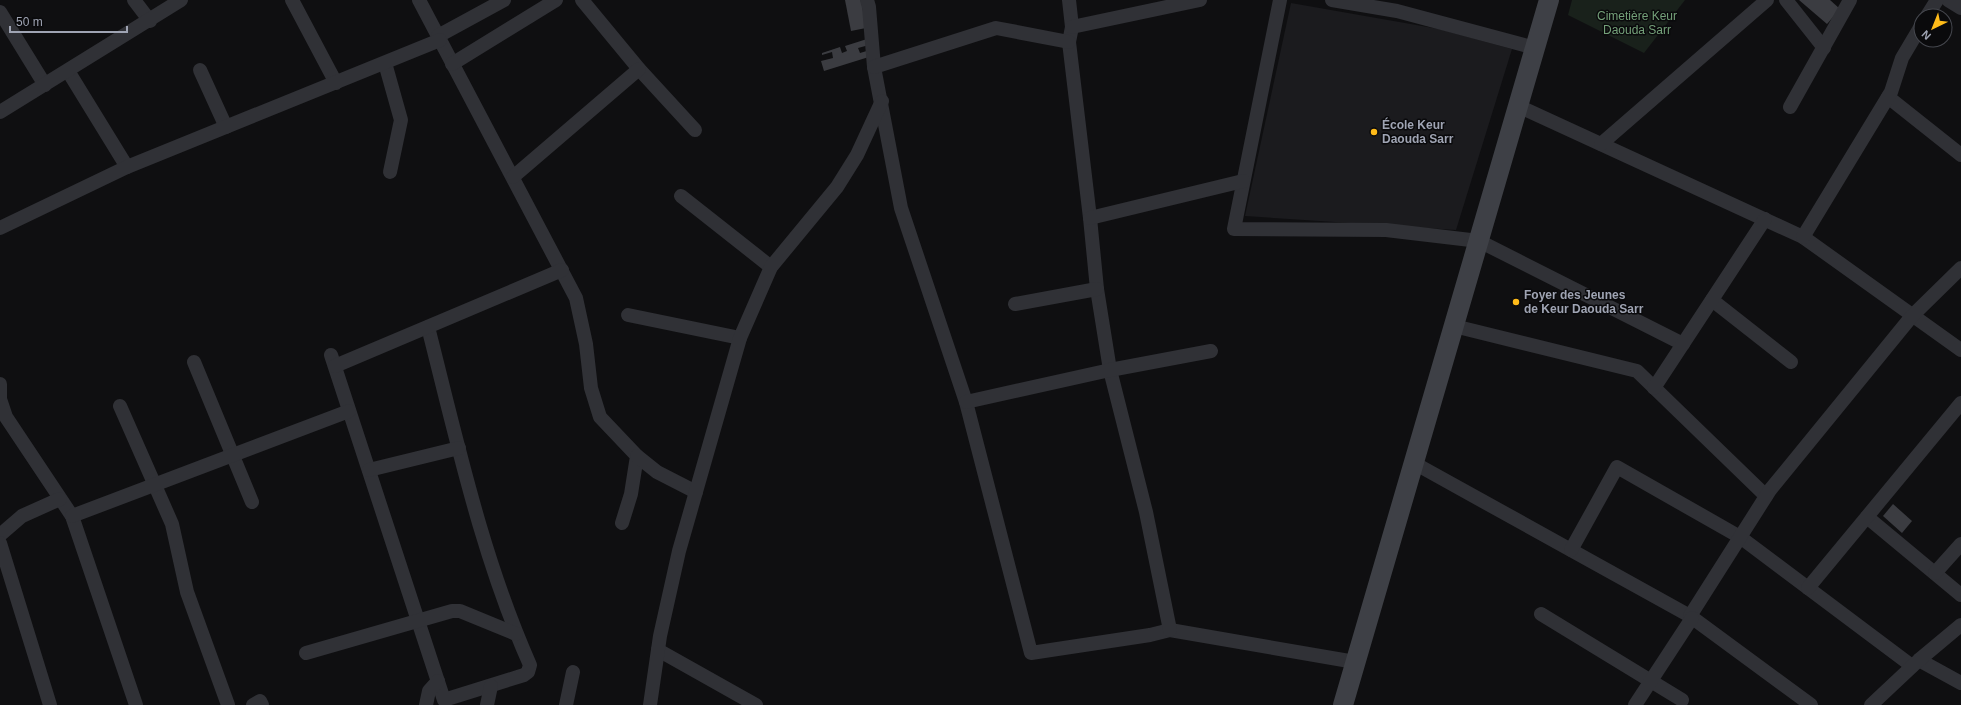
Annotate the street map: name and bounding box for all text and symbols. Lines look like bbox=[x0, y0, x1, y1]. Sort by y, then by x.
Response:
scale bar bbox=[10, 8, 127, 34]
north arrow bbox=[1913, 8, 1953, 48]
park label: Cimetière Keur Daouda Sarr bbox=[1597, 9, 1677, 37]
text: 50 m bbox=[16, 15, 43, 29]
text: N bbox=[1919, 28, 1933, 42]
place label: École Keur Daouda Sarr bbox=[1382, 117, 1454, 146]
marker: École Keur Daouda Sarr bbox=[1369, 127, 1379, 137]
place label: Foyer des Jeunes de Keur Daouda Sarr bbox=[1524, 288, 1644, 316]
marker: Foyer des Jeunes de Keur Daouda Sarr bbox=[1511, 297, 1521, 307]

